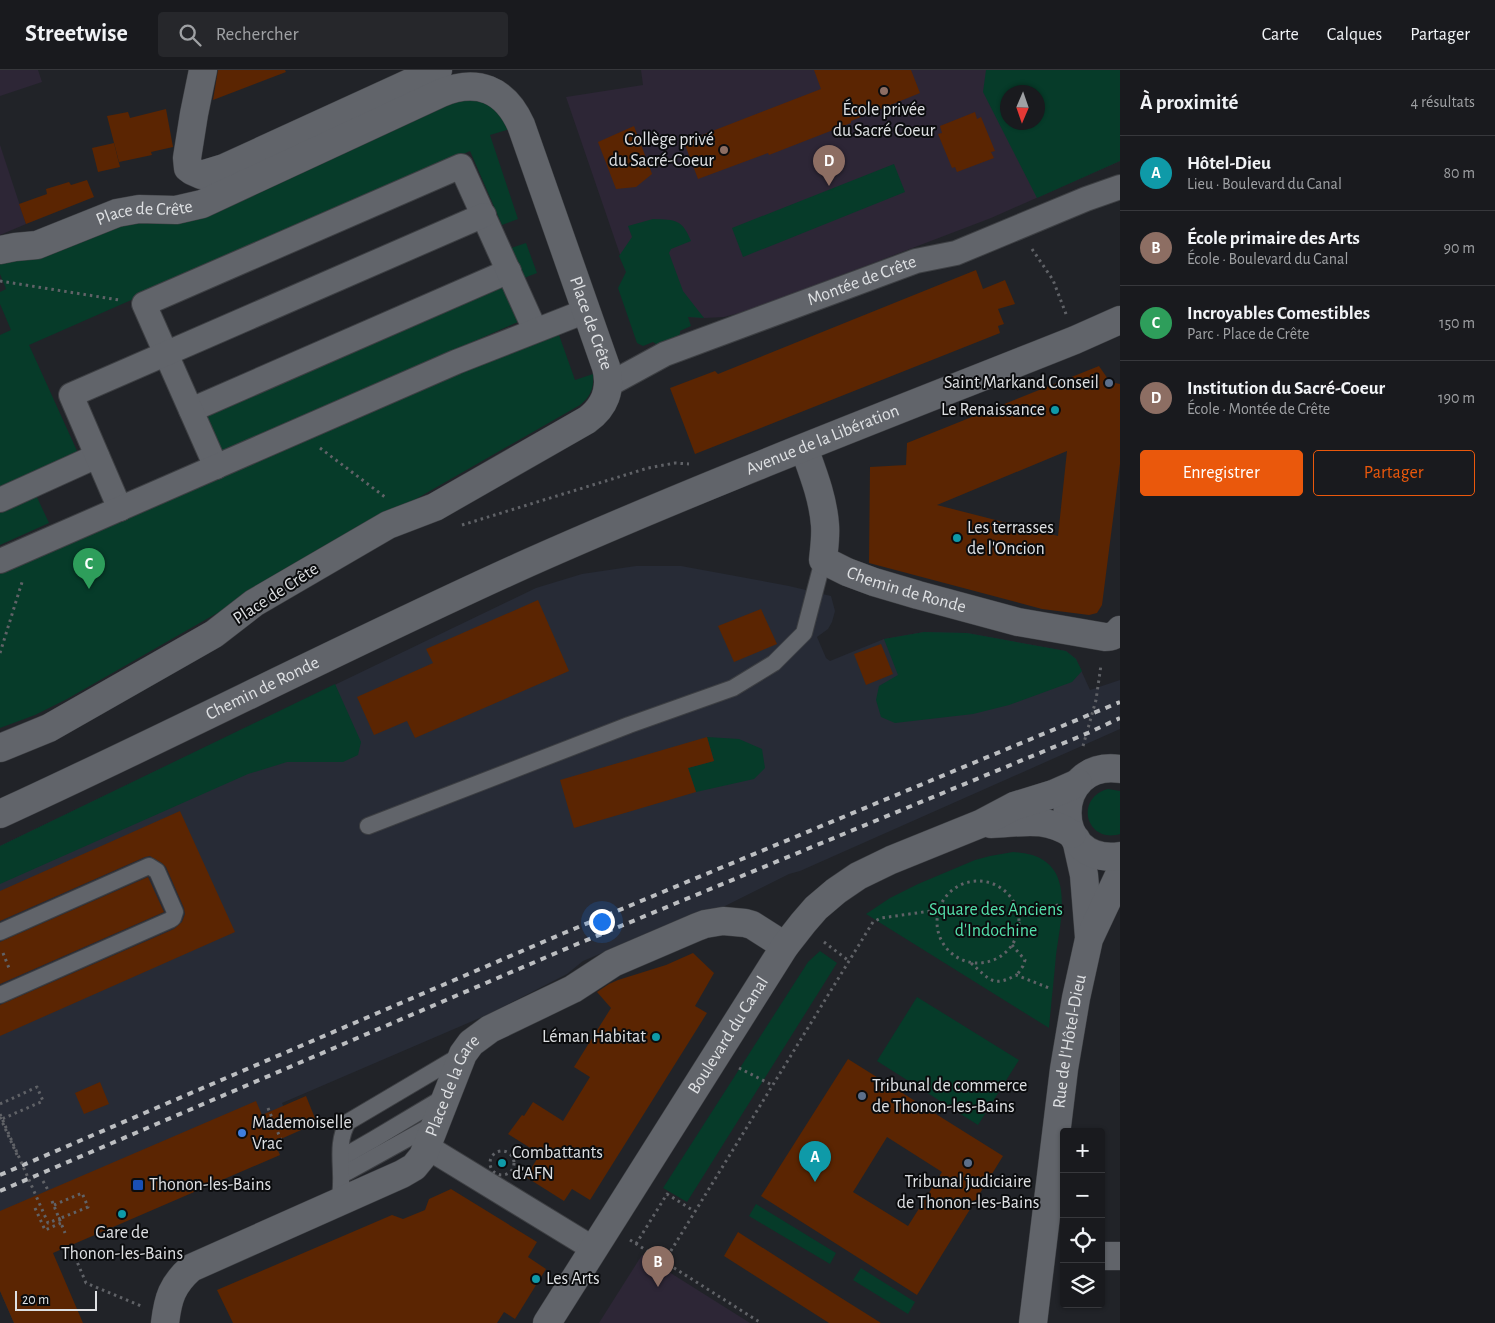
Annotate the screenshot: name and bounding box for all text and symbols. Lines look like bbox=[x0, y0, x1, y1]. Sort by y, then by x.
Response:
search box bbox=[158, 12, 508, 57]
icon: search bbox=[176, 21, 204, 49]
text: Streetwise bbox=[25, 22, 128, 46]
text: Rechercher bbox=[216, 25, 299, 44]
text: Carte bbox=[1262, 26, 1299, 44]
text: Calques bbox=[1327, 26, 1382, 44]
text: Partager bbox=[1410, 26, 1470, 44]
marker: École privée du Sacré Coeur bbox=[878, 85, 890, 97]
north arrow bbox=[1000, 85, 1045, 130]
text: À proximité bbox=[1140, 92, 1238, 113]
text: 4 résultats bbox=[1411, 94, 1475, 110]
place label: École privée du Sacré Coeur bbox=[833, 98, 936, 140]
place label: Collège privé du Sacré-Coeur bbox=[609, 131, 714, 170]
marker: Collège privé du Sacré-Coeur bbox=[718, 144, 730, 156]
pin: D bbox=[813, 145, 845, 186]
text: Hôtel-Dieu bbox=[1187, 154, 1271, 173]
text: A bbox=[1151, 165, 1161, 181]
text: 80 m bbox=[1444, 165, 1475, 181]
text: Lieu · Boulevard du Canal bbox=[1187, 176, 1342, 192]
street label: Place de Crête bbox=[94, 197, 195, 229]
text: École primaire des Arts bbox=[1187, 229, 1360, 248]
text: B bbox=[1151, 240, 1161, 256]
text: 90 m bbox=[1444, 240, 1475, 256]
text: École · Boulevard du Canal bbox=[1187, 251, 1348, 267]
street label: Montée de Crête bbox=[805, 253, 919, 309]
street label: Place de Crête bbox=[566, 274, 615, 372]
text: Incroyables Comestibles bbox=[1187, 304, 1370, 323]
text: C bbox=[1152, 315, 1160, 331]
text: 150 m bbox=[1439, 315, 1475, 331]
text: Parc · Place de Crête bbox=[1187, 326, 1309, 342]
place label: Saint Markand Conseil bbox=[944, 374, 1099, 392]
marker: Saint Markand Conseil bbox=[1103, 377, 1115, 389]
text: Institution du Sacré-Coeur bbox=[1187, 379, 1385, 398]
text: D bbox=[1151, 390, 1161, 406]
text: 190 m bbox=[1438, 390, 1475, 406]
street label: Avenue de la Libération bbox=[744, 401, 902, 479]
place label: Le Renaissance bbox=[941, 401, 1045, 419]
text: École · Montée de Crête bbox=[1187, 401, 1330, 417]
marker: Le Renaissance bbox=[1049, 404, 1061, 416]
button: Enregistrer bbox=[1140, 450, 1303, 496]
button: Partager bbox=[1313, 450, 1475, 496]
place label: Les terrasses de l'Oncion bbox=[967, 519, 1054, 558]
marker: Les terrasses de l'Oncion bbox=[951, 532, 963, 544]
pin: C bbox=[73, 548, 105, 589]
street label: Place de Crête bbox=[230, 560, 322, 628]
street label: Chemin de Ronde bbox=[844, 564, 968, 617]
street label: Chemin de Ronde bbox=[203, 654, 322, 724]
park label: Square des Anciens d'Indochine bbox=[929, 901, 1063, 940]
your location bbox=[589, 909, 615, 935]
street label: Rue de l'Hôtel-Dieu bbox=[1050, 973, 1090, 1110]
street label: Boulevard du Canal bbox=[685, 974, 772, 1097]
place label: Léman Habitat bbox=[542, 1028, 646, 1046]
street label: Place de la Gare bbox=[422, 1031, 483, 1139]
marker: Léman Habitat bbox=[650, 1031, 662, 1043]
place label: Tribunal de commerce de Thonon-les-Bains bbox=[872, 1077, 1027, 1116]
marker: Tribunal de commerce de Thonon-les-Bains bbox=[856, 1090, 868, 1102]
place label: Mademoiselle Vrac bbox=[252, 1114, 352, 1153]
marker: Mademoiselle Vrac bbox=[236, 1127, 248, 1139]
map controls bbox=[1060, 1128, 1105, 1308]
button: + bbox=[1060, 1128, 1105, 1173]
pin: A bbox=[799, 1141, 831, 1182]
place label: Combattants d'AFN bbox=[512, 1144, 603, 1183]
marker: Combattants d'AFN bbox=[496, 1157, 508, 1169]
marker: Tribunal judiciaire de Thonon-les-Bains bbox=[962, 1157, 974, 1169]
place label: Tribunal judiciaire de Thonon-les-Bains bbox=[897, 1173, 1039, 1212]
button: − bbox=[1060, 1173, 1105, 1218]
place label: Thonon-les-Bains bbox=[149, 1176, 271, 1194]
marker: Thonon-les-Bains bbox=[131, 1178, 145, 1192]
marker: Gare de Thonon-les-Bains bbox=[116, 1208, 128, 1220]
button: locate bbox=[1060, 1218, 1105, 1263]
place label: Gare de Thonon-les-Bains bbox=[61, 1224, 183, 1263]
pin: B bbox=[642, 1246, 674, 1287]
button: layers bbox=[1060, 1263, 1105, 1308]
place label: Les Arts bbox=[546, 1270, 600, 1288]
marker: Les Arts bbox=[530, 1273, 542, 1285]
scale bar bbox=[15, 1288, 98, 1311]
text: 20 m bbox=[22, 1293, 49, 1307]

